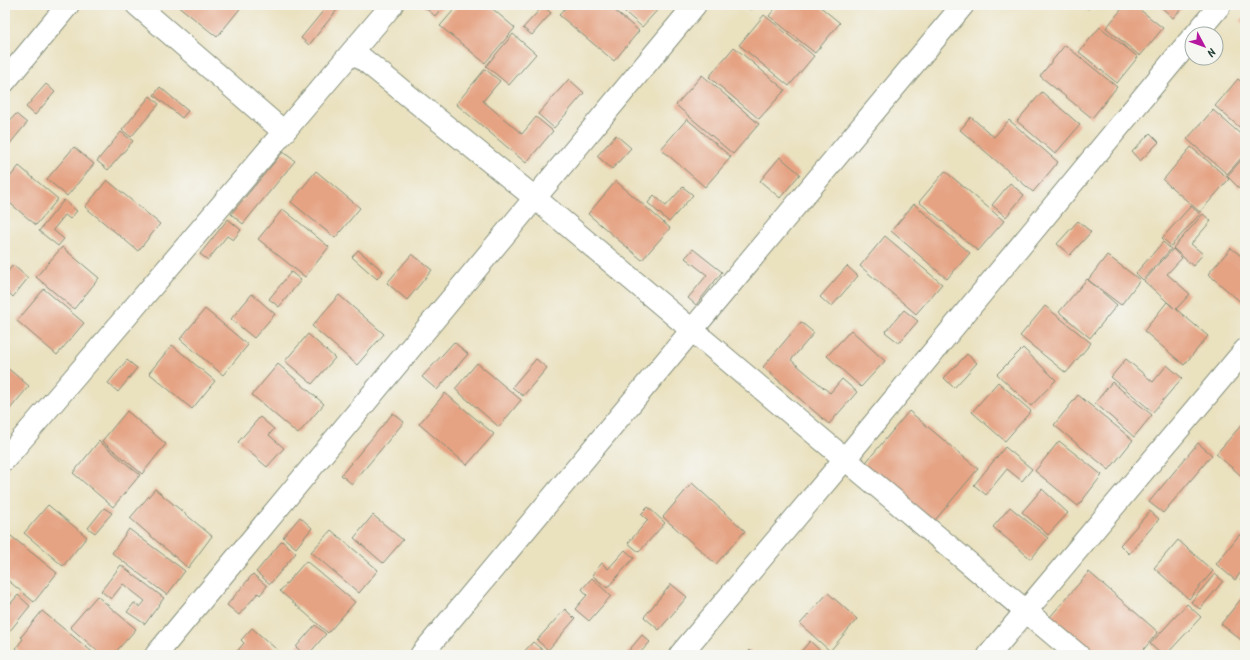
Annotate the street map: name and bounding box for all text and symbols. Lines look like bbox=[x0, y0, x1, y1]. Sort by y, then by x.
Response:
north arrow bbox=[1184, 26, 1224, 66]
text: N bbox=[1202, 43, 1220, 60]

